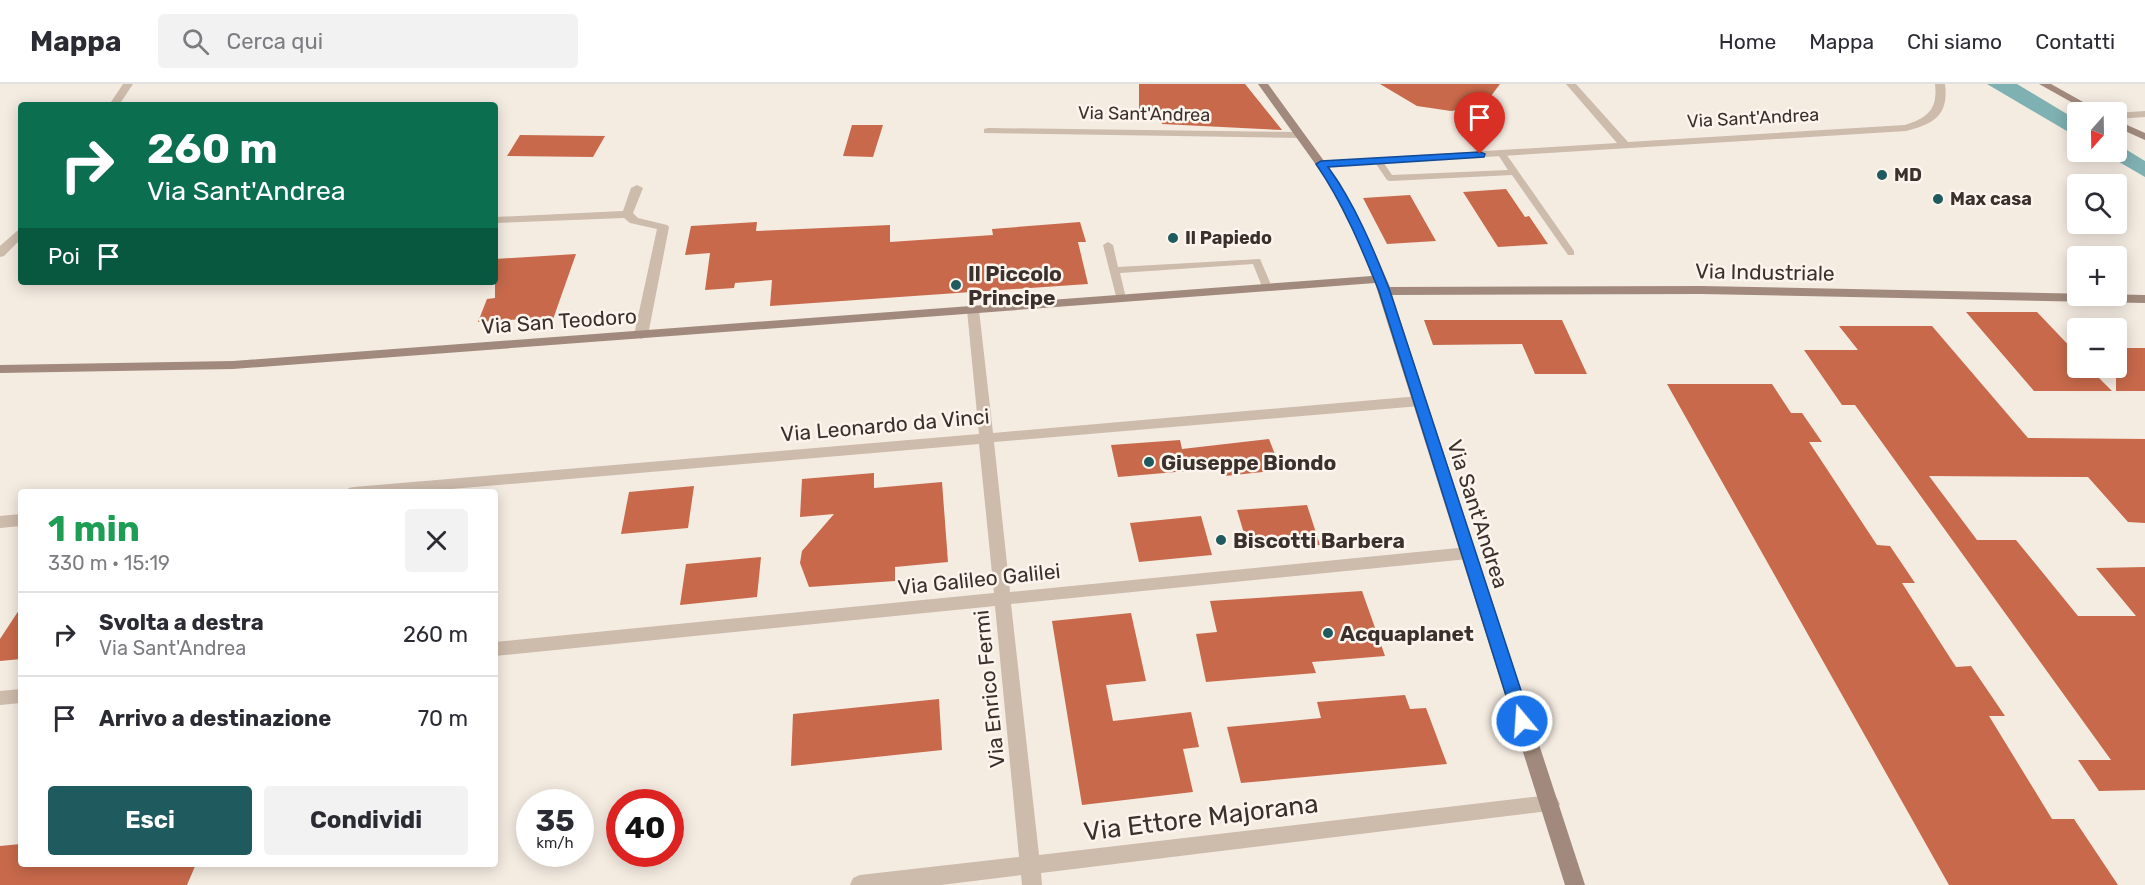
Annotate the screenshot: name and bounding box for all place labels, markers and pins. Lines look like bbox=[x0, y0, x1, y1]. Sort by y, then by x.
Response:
pin bbox=[1454, 92, 1505, 154]
place label: MD bbox=[1894, 164, 1922, 186]
marker: MD bbox=[1875, 168, 1889, 182]
place label: Max casa bbox=[1950, 188, 2032, 210]
marker: Max casa bbox=[1931, 192, 1945, 206]
place label: Il Papiedo bbox=[1185, 227, 1272, 249]
marker: Il Papiedo bbox=[1166, 231, 1180, 245]
place label: Il Piccolo Principe bbox=[968, 261, 1062, 310]
marker: Il Piccolo Principe bbox=[949, 278, 963, 292]
place label: Giuseppe Biondo bbox=[1161, 450, 1336, 475]
marker: Giuseppe Biondo bbox=[1142, 455, 1156, 469]
place label: Biscotti Barbera bbox=[1233, 528, 1405, 553]
marker: Biscotti Barbera bbox=[1214, 533, 1228, 547]
place label: Acquaplanet bbox=[1340, 621, 1474, 646]
marker: Acquaplanet bbox=[1321, 626, 1335, 640]

